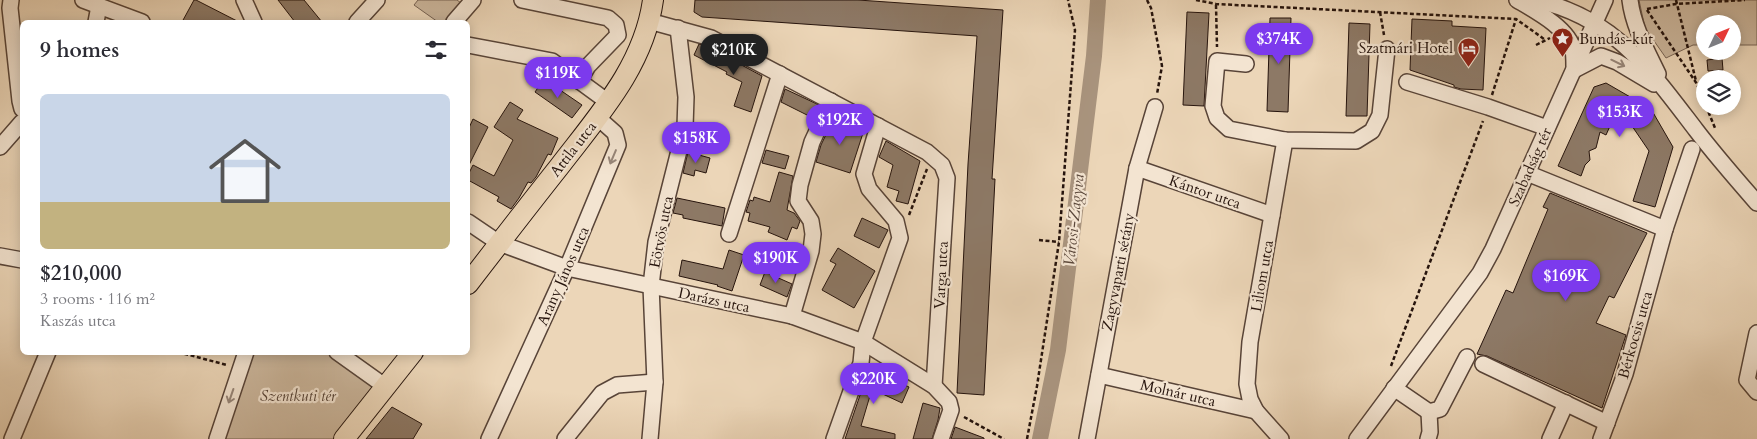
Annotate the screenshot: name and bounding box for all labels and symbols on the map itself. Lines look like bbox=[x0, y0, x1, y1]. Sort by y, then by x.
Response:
north arrow bbox=[1696, 15, 1741, 60]
pin: $374K bbox=[1244, 22, 1314, 65]
place icon: Bundás-kút bbox=[1551, 27, 1575, 58]
place label: Bundás-kút bbox=[1579, 29, 1653, 49]
pin: $210K bbox=[699, 34, 769, 76]
hotel icon: Szatmári Hotel bbox=[1457, 36, 1481, 67]
place label: Szatmári Hotel bbox=[1359, 38, 1453, 58]
pin: $119K bbox=[523, 56, 593, 99]
one-way arrow bbox=[1610, 59, 1625, 68]
pin: $153K bbox=[1585, 96, 1655, 138]
pin: $192K bbox=[805, 104, 875, 146]
street label: Attila utca bbox=[545, 117, 601, 181]
pin: $158K bbox=[661, 121, 731, 164]
street label: Szabadság tér bbox=[1504, 124, 1556, 210]
one-way arrow bbox=[608, 149, 617, 164]
street label: Kántor utca bbox=[1166, 170, 1244, 214]
water label: Városi-Zagyva bbox=[1058, 173, 1090, 267]
street label: Eötvös utca bbox=[644, 194, 678, 270]
street label: Zagyvaparti sétány bbox=[1097, 211, 1139, 333]
street label: Arany János utca bbox=[532, 223, 594, 329]
street label: Liliom utca bbox=[1246, 238, 1278, 313]
street label: Varga utca bbox=[929, 240, 953, 310]
pin: $190K bbox=[741, 242, 811, 284]
pin: $169K bbox=[1531, 260, 1601, 302]
street label: Darázs utca bbox=[676, 283, 752, 317]
street label: Bérkocsis utca bbox=[1613, 288, 1657, 381]
pin: $220K bbox=[839, 362, 909, 405]
street label: Molnár utca bbox=[1138, 375, 1218, 412]
park label: Szentkuti tér bbox=[260, 386, 337, 406]
one-way arrow bbox=[226, 387, 235, 403]

